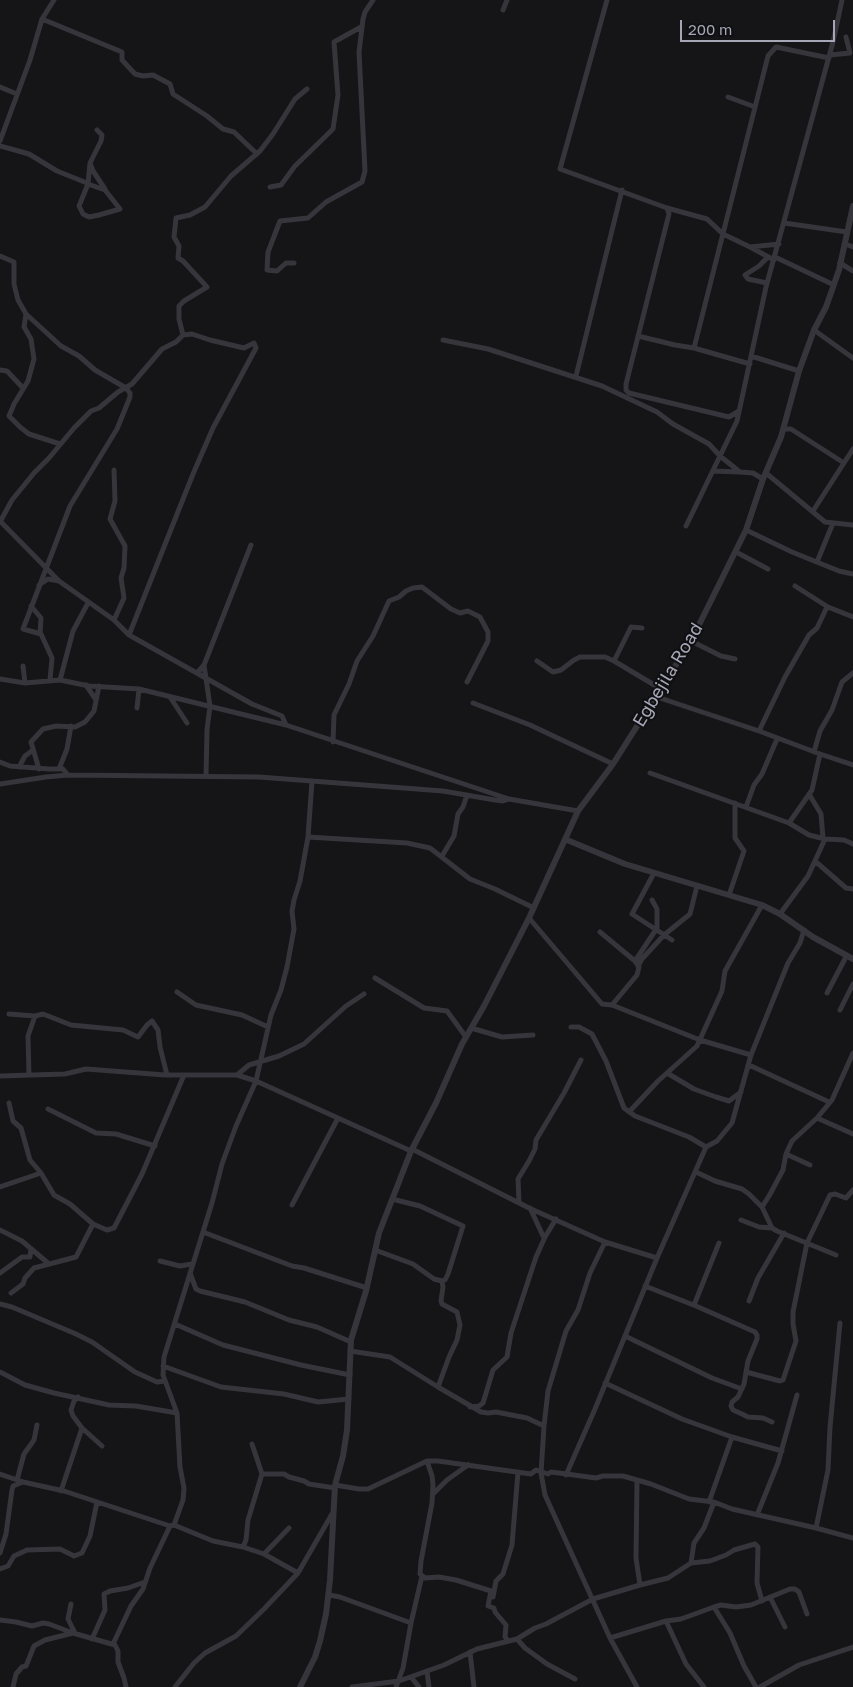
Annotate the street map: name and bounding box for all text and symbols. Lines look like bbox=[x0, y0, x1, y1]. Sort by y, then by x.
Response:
scale bar bbox=[683, 10, 838, 42]
text: 200 m bbox=[688, 20, 732, 38]
street label: Egbejila Road bbox=[628, 619, 708, 731]

